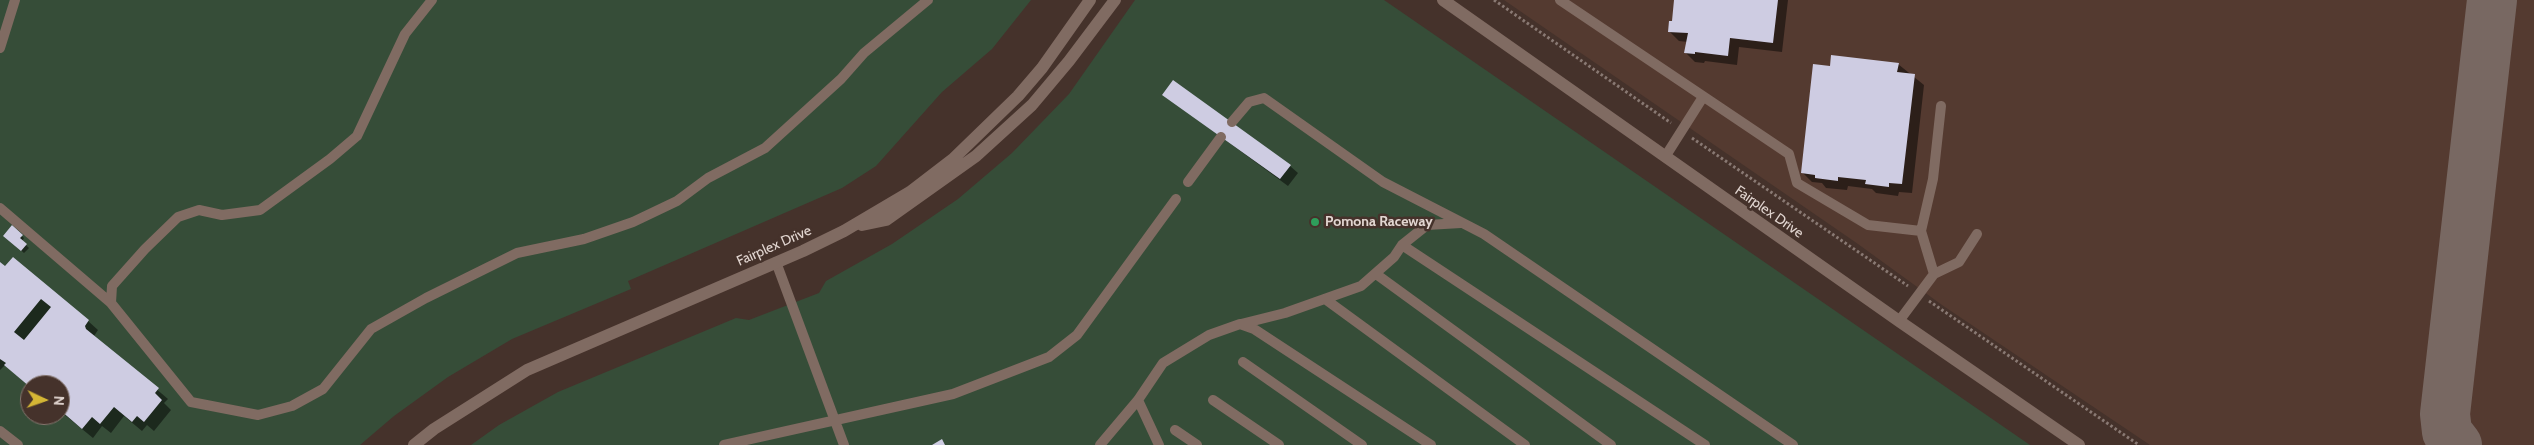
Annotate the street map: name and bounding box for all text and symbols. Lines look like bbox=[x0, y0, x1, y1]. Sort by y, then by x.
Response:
street label: Fairplex Drive bbox=[1731, 182, 1807, 242]
place label: Pomona Raceway bbox=[1325, 214, 1433, 230]
marker: Pomona Raceway bbox=[1309, 216, 1321, 228]
street label: Fairplex Drive bbox=[734, 222, 814, 270]
north arrow bbox=[20, 375, 70, 425]
text: N bbox=[50, 395, 68, 406]

